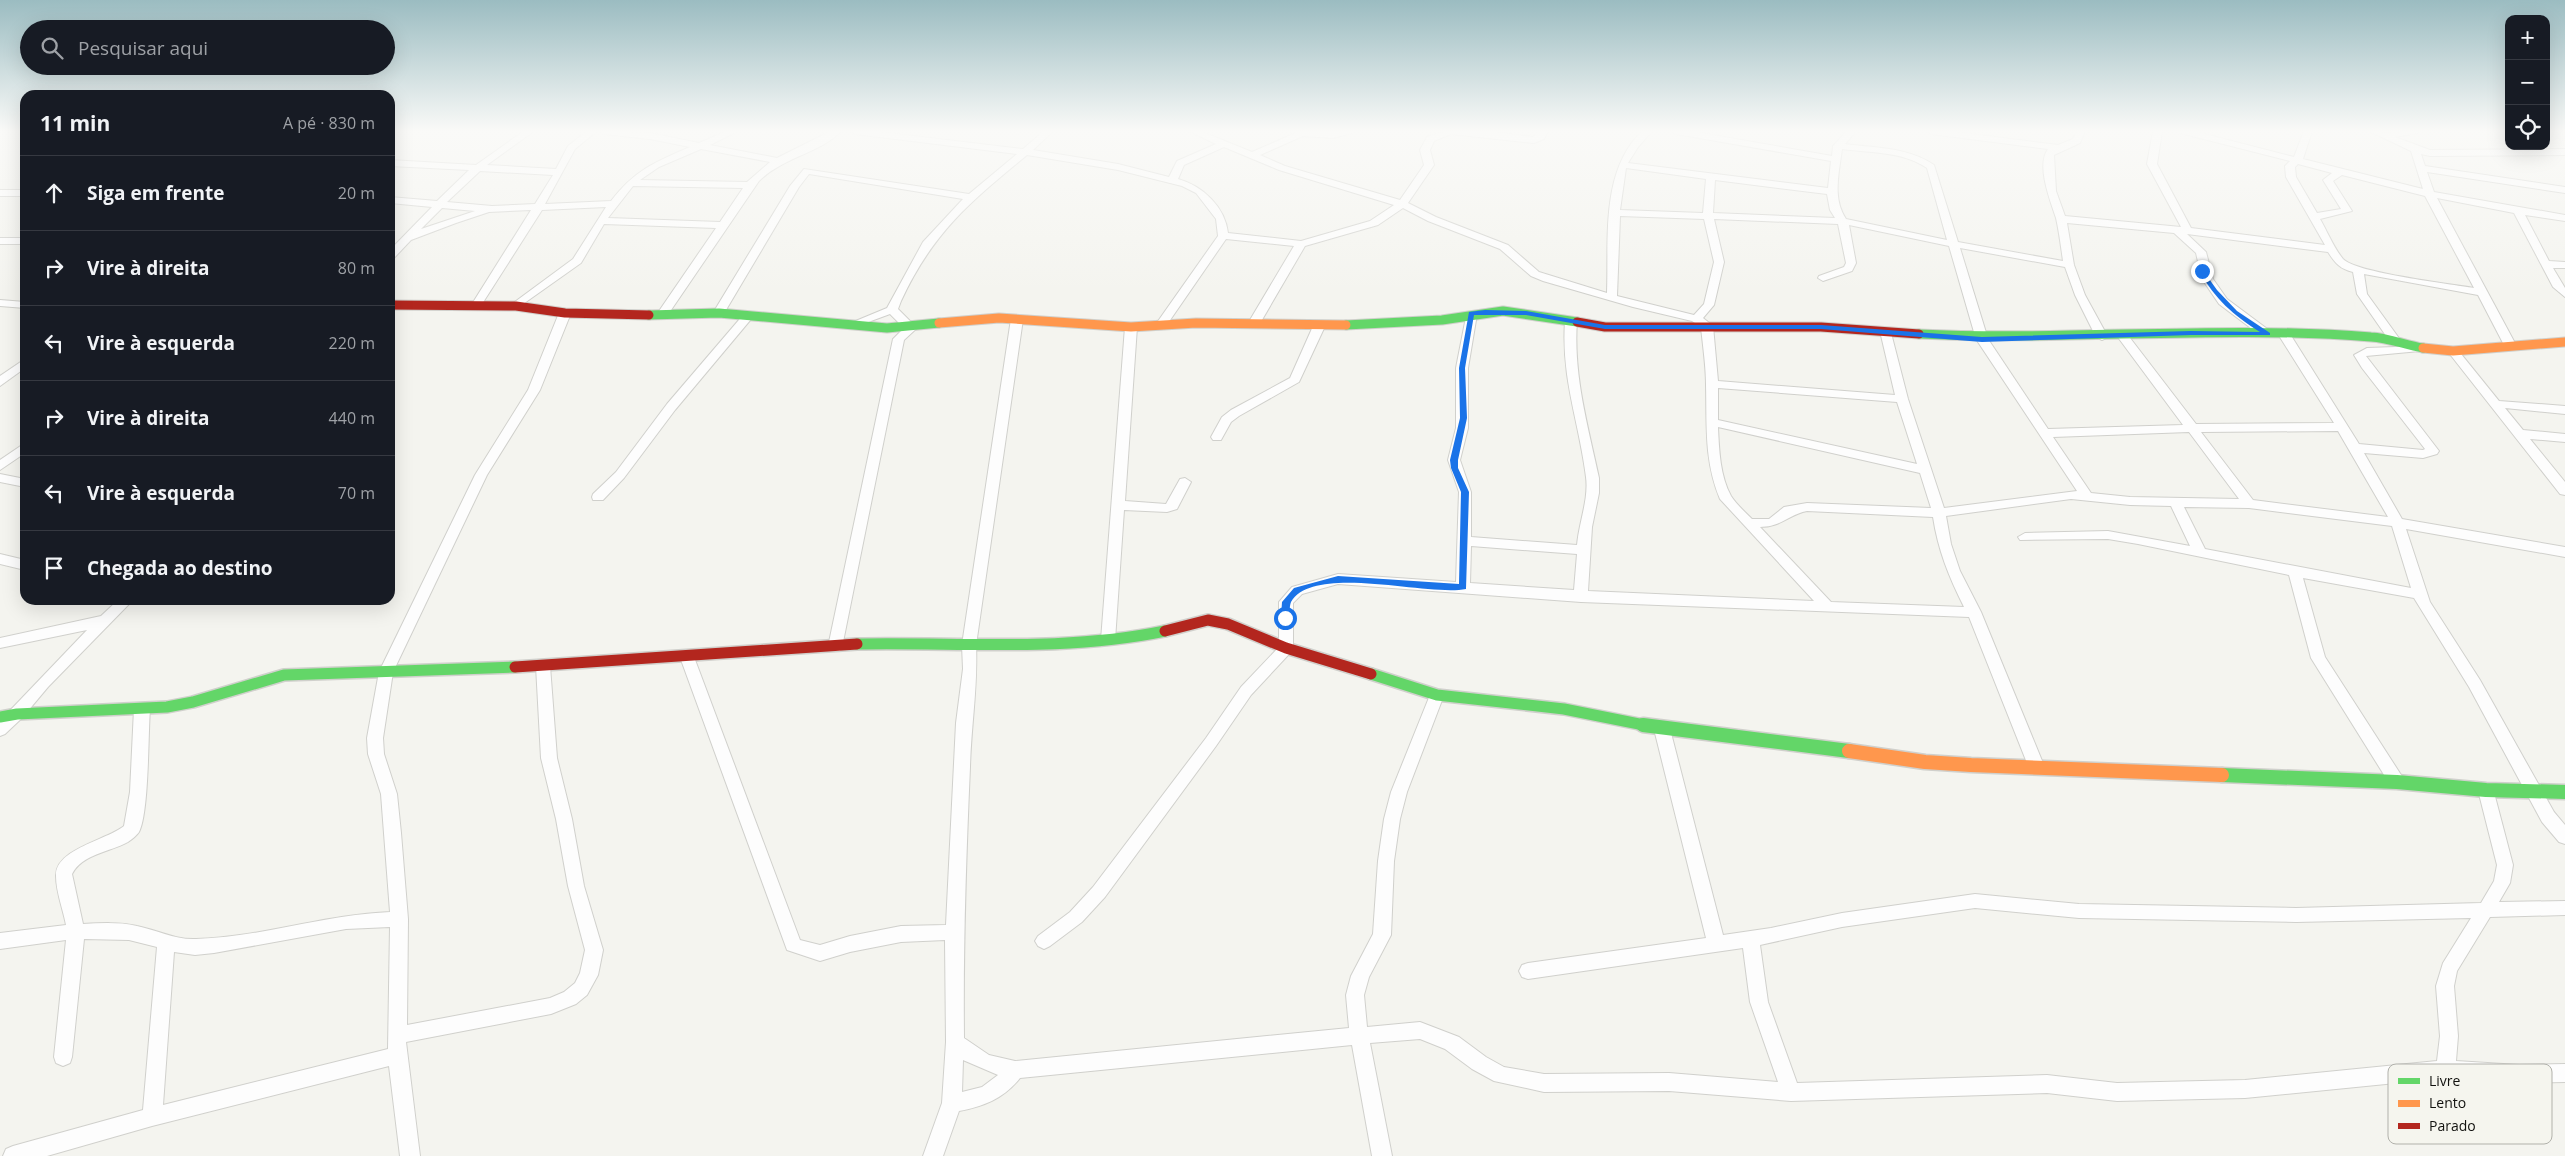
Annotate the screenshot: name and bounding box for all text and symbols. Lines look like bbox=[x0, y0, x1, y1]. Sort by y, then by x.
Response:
map controls bbox=[2505, 15, 2550, 150]
button: + bbox=[2505, 15, 2550, 60]
search box bbox=[20, 20, 395, 75]
icon: search bbox=[38, 34, 66, 62]
text: Pesquisar aqui bbox=[78, 35, 208, 61]
button: − bbox=[2505, 60, 2550, 105]
button: locate bbox=[2505, 105, 2550, 150]
text: 11 min bbox=[40, 109, 110, 137]
text: A pé · 830 m bbox=[283, 112, 375, 134]
icon: ahead bbox=[40, 179, 68, 207]
text: Siga em frente bbox=[87, 180, 224, 206]
text: 20 m bbox=[338, 182, 375, 204]
icon: right bbox=[40, 254, 68, 282]
text: Vire à direita bbox=[87, 255, 210, 281]
text: 80 m bbox=[338, 257, 375, 279]
route end bbox=[2191, 260, 2214, 283]
icon: left bbox=[40, 329, 68, 357]
text: Vire à esquerda bbox=[87, 330, 235, 356]
text: 220 m bbox=[329, 332, 375, 354]
icon: right bbox=[40, 404, 68, 432]
text: Vire à direita bbox=[87, 405, 210, 431]
text: 440 m bbox=[329, 407, 375, 429]
icon: left bbox=[40, 479, 68, 507]
text: Vire à esquerda bbox=[87, 480, 235, 506]
text: 70 m bbox=[338, 482, 375, 504]
icon: arrive bbox=[40, 554, 68, 582]
text: Chegada ao destino bbox=[87, 555, 273, 581]
route start bbox=[1274, 607, 1297, 630]
legend bbox=[2388, 1064, 2552, 1144]
text: Livre bbox=[2429, 1071, 2461, 1090]
text: Lento bbox=[2429, 1093, 2466, 1112]
text: Parado bbox=[2429, 1116, 2476, 1135]

